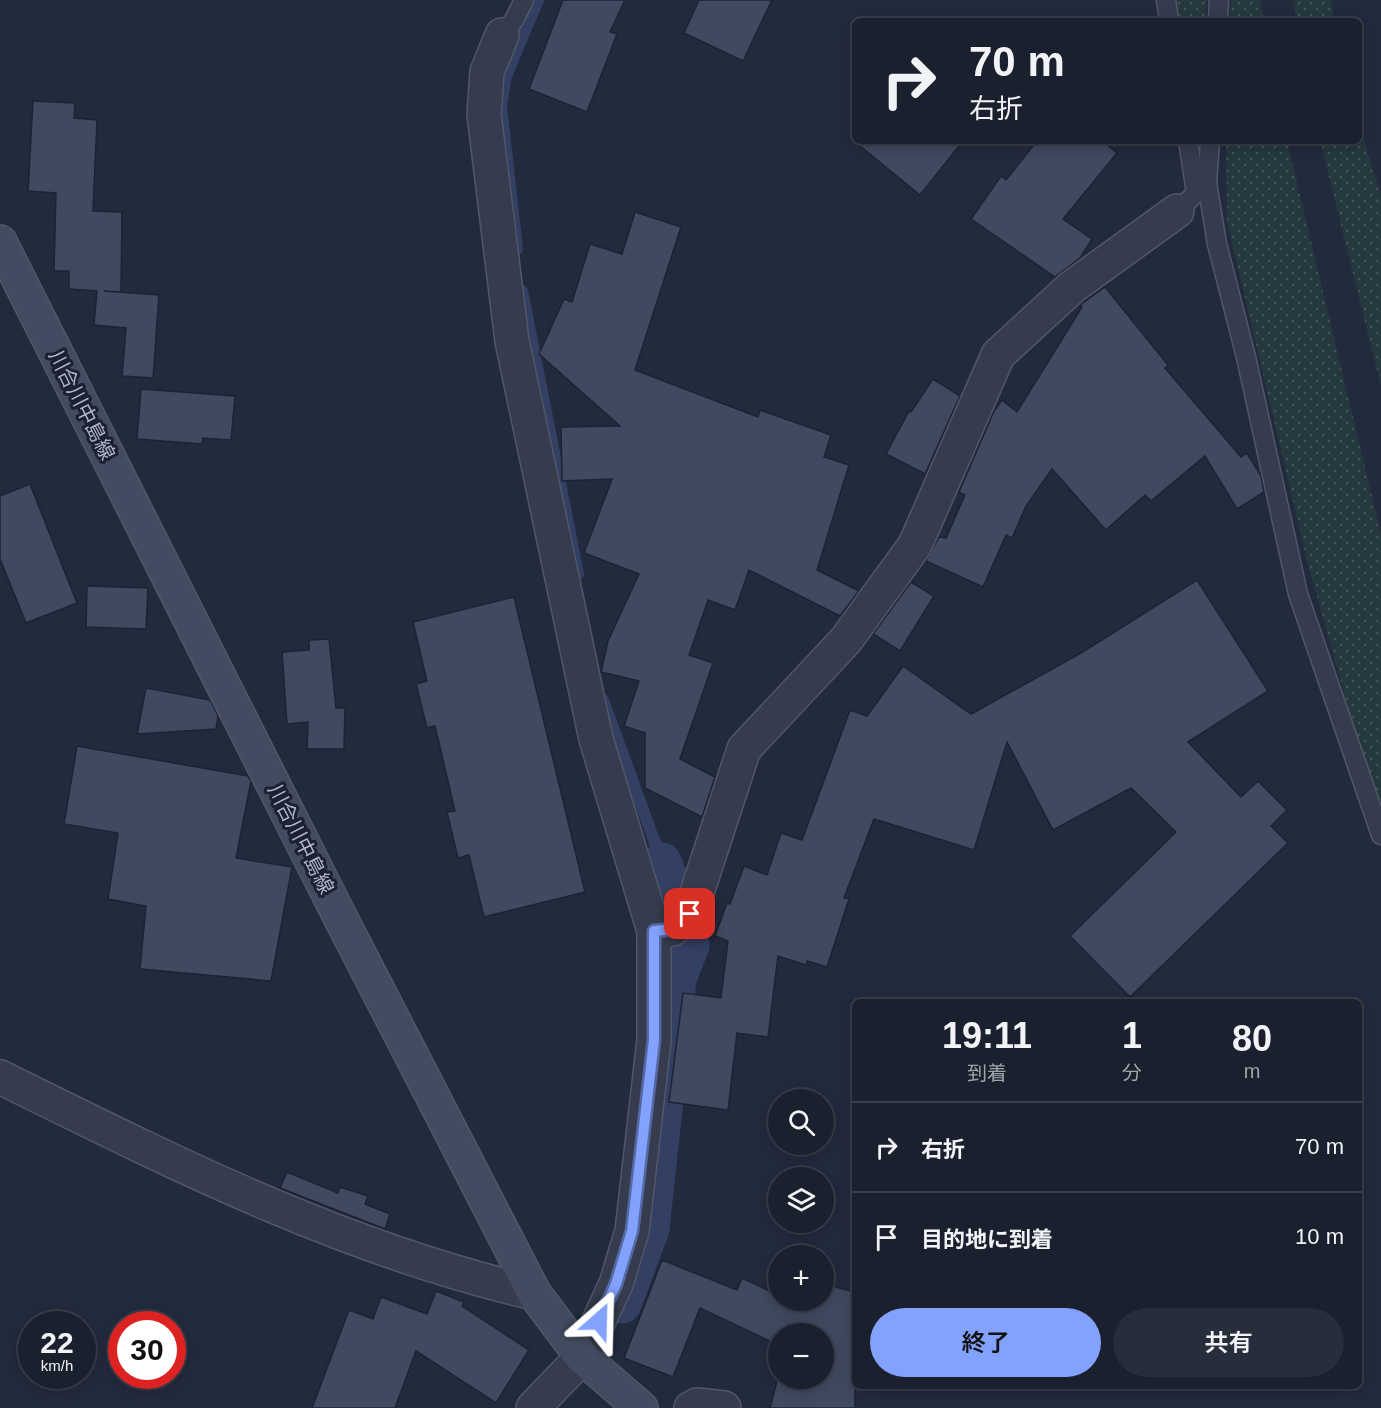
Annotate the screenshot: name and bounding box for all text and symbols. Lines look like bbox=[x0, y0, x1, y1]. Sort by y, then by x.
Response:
text: 70 m bbox=[969, 38, 1065, 85]
icon: right bbox=[870, 42, 948, 120]
text: 右折 bbox=[969, 94, 1023, 124]
street label: 川合川中島線 bbox=[45, 347, 119, 463]
street label: 川合川中島線 bbox=[264, 781, 338, 897]
pin bbox=[664, 888, 715, 939]
icon: arrive bbox=[673, 897, 706, 930]
text: 19:11 bbox=[942, 1015, 1032, 1056]
text: 1 bbox=[1122, 1015, 1142, 1056]
text: 80 bbox=[1232, 1018, 1272, 1059]
text: m bbox=[1244, 1060, 1260, 1082]
text: 到着 bbox=[967, 1062, 1007, 1084]
text: 分 bbox=[1122, 1062, 1142, 1084]
map controls bbox=[768, 1089, 834, 1389]
button: search bbox=[768, 1089, 834, 1155]
icon: right bbox=[870, 1131, 903, 1164]
text: 70 m bbox=[1295, 1134, 1344, 1159]
text: 右折 bbox=[921, 1137, 965, 1162]
button: layers bbox=[768, 1167, 834, 1233]
icon: arrive bbox=[870, 1221, 903, 1254]
text: 10 m bbox=[1295, 1224, 1344, 1249]
text: 目的地に到着 bbox=[921, 1227, 1053, 1252]
button: + bbox=[768, 1245, 834, 1311]
position arrow bbox=[567, 1289, 631, 1353]
button: 終了 bbox=[870, 1308, 1101, 1377]
button: 共有 bbox=[1113, 1308, 1344, 1377]
speed limit sign: 30 bbox=[108, 1311, 186, 1389]
button: − bbox=[768, 1323, 834, 1389]
text: 22 bbox=[40, 1326, 74, 1359]
text: km/h bbox=[41, 1357, 73, 1374]

